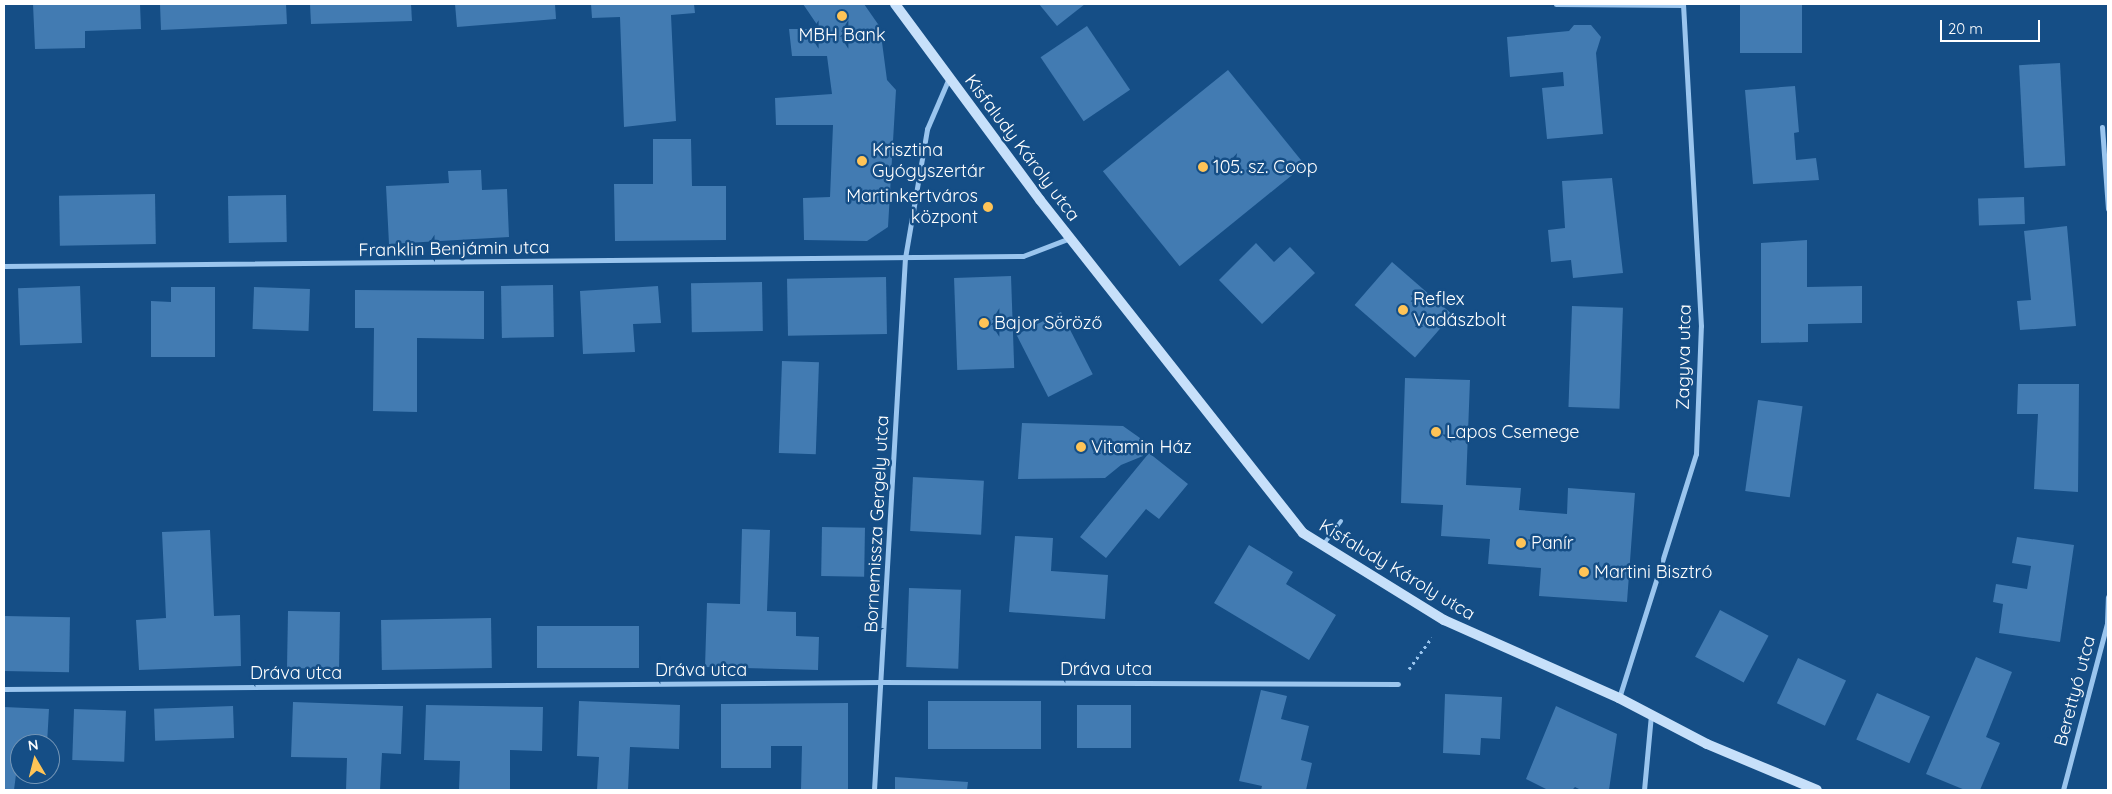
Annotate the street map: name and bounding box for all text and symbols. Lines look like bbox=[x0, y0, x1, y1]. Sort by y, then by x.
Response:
marker: MBH Bank bbox=[836, 10, 848, 22]
scale bar bbox=[1942, 10, 2042, 42]
text: 20 m bbox=[1948, 19, 1983, 38]
place label: MBH Bank bbox=[798, 24, 886, 46]
street label: Kisfaludy Károly utca bbox=[960, 70, 1084, 226]
place label: Krisztina Gyógyszertár bbox=[872, 140, 985, 182]
marker: Krisztina Gyógyszertár bbox=[856, 155, 868, 167]
place label: 105. sz. Coop bbox=[1213, 156, 1318, 178]
marker: 105. sz. Coop bbox=[1197, 161, 1209, 173]
place label: Martinkertváros központ bbox=[846, 186, 978, 228]
marker: Martinkertváros központ bbox=[982, 201, 994, 213]
street label: Franklin Benjámin utca bbox=[358, 237, 550, 261]
place label: Reflex Vadászbolt bbox=[1413, 289, 1506, 332]
marker: Reflex Vadászbolt bbox=[1397, 304, 1409, 316]
street label: Zagyva utca bbox=[1672, 304, 1696, 410]
place label: Bajor Söröző bbox=[994, 312, 1102, 334]
marker: Bajor Söröző bbox=[978, 317, 990, 329]
street label: Bornemissza Gergely utca bbox=[861, 415, 893, 633]
place label: Lapos Csemege bbox=[1446, 421, 1580, 443]
marker: Lapos Csemege bbox=[1430, 426, 1442, 438]
place label: Vitamin Ház bbox=[1091, 436, 1192, 458]
marker: Vitamin Ház bbox=[1075, 441, 1087, 453]
street label: Kisfaludy Károly utca bbox=[1315, 515, 1479, 625]
place label: Panír bbox=[1531, 532, 1574, 554]
marker: Panír bbox=[1515, 537, 1527, 549]
place label: Martini Bisztró bbox=[1594, 561, 1712, 583]
marker: Martini Bisztró bbox=[1578, 566, 1590, 578]
street label: Berettyó utca bbox=[2050, 633, 2100, 749]
street label: Dráva utca bbox=[1060, 658, 1152, 680]
street label: Dráva utca bbox=[655, 659, 747, 681]
street label: Dráva utca bbox=[250, 662, 342, 684]
north arrow bbox=[10, 734, 60, 784]
text: N bbox=[27, 736, 39, 755]

